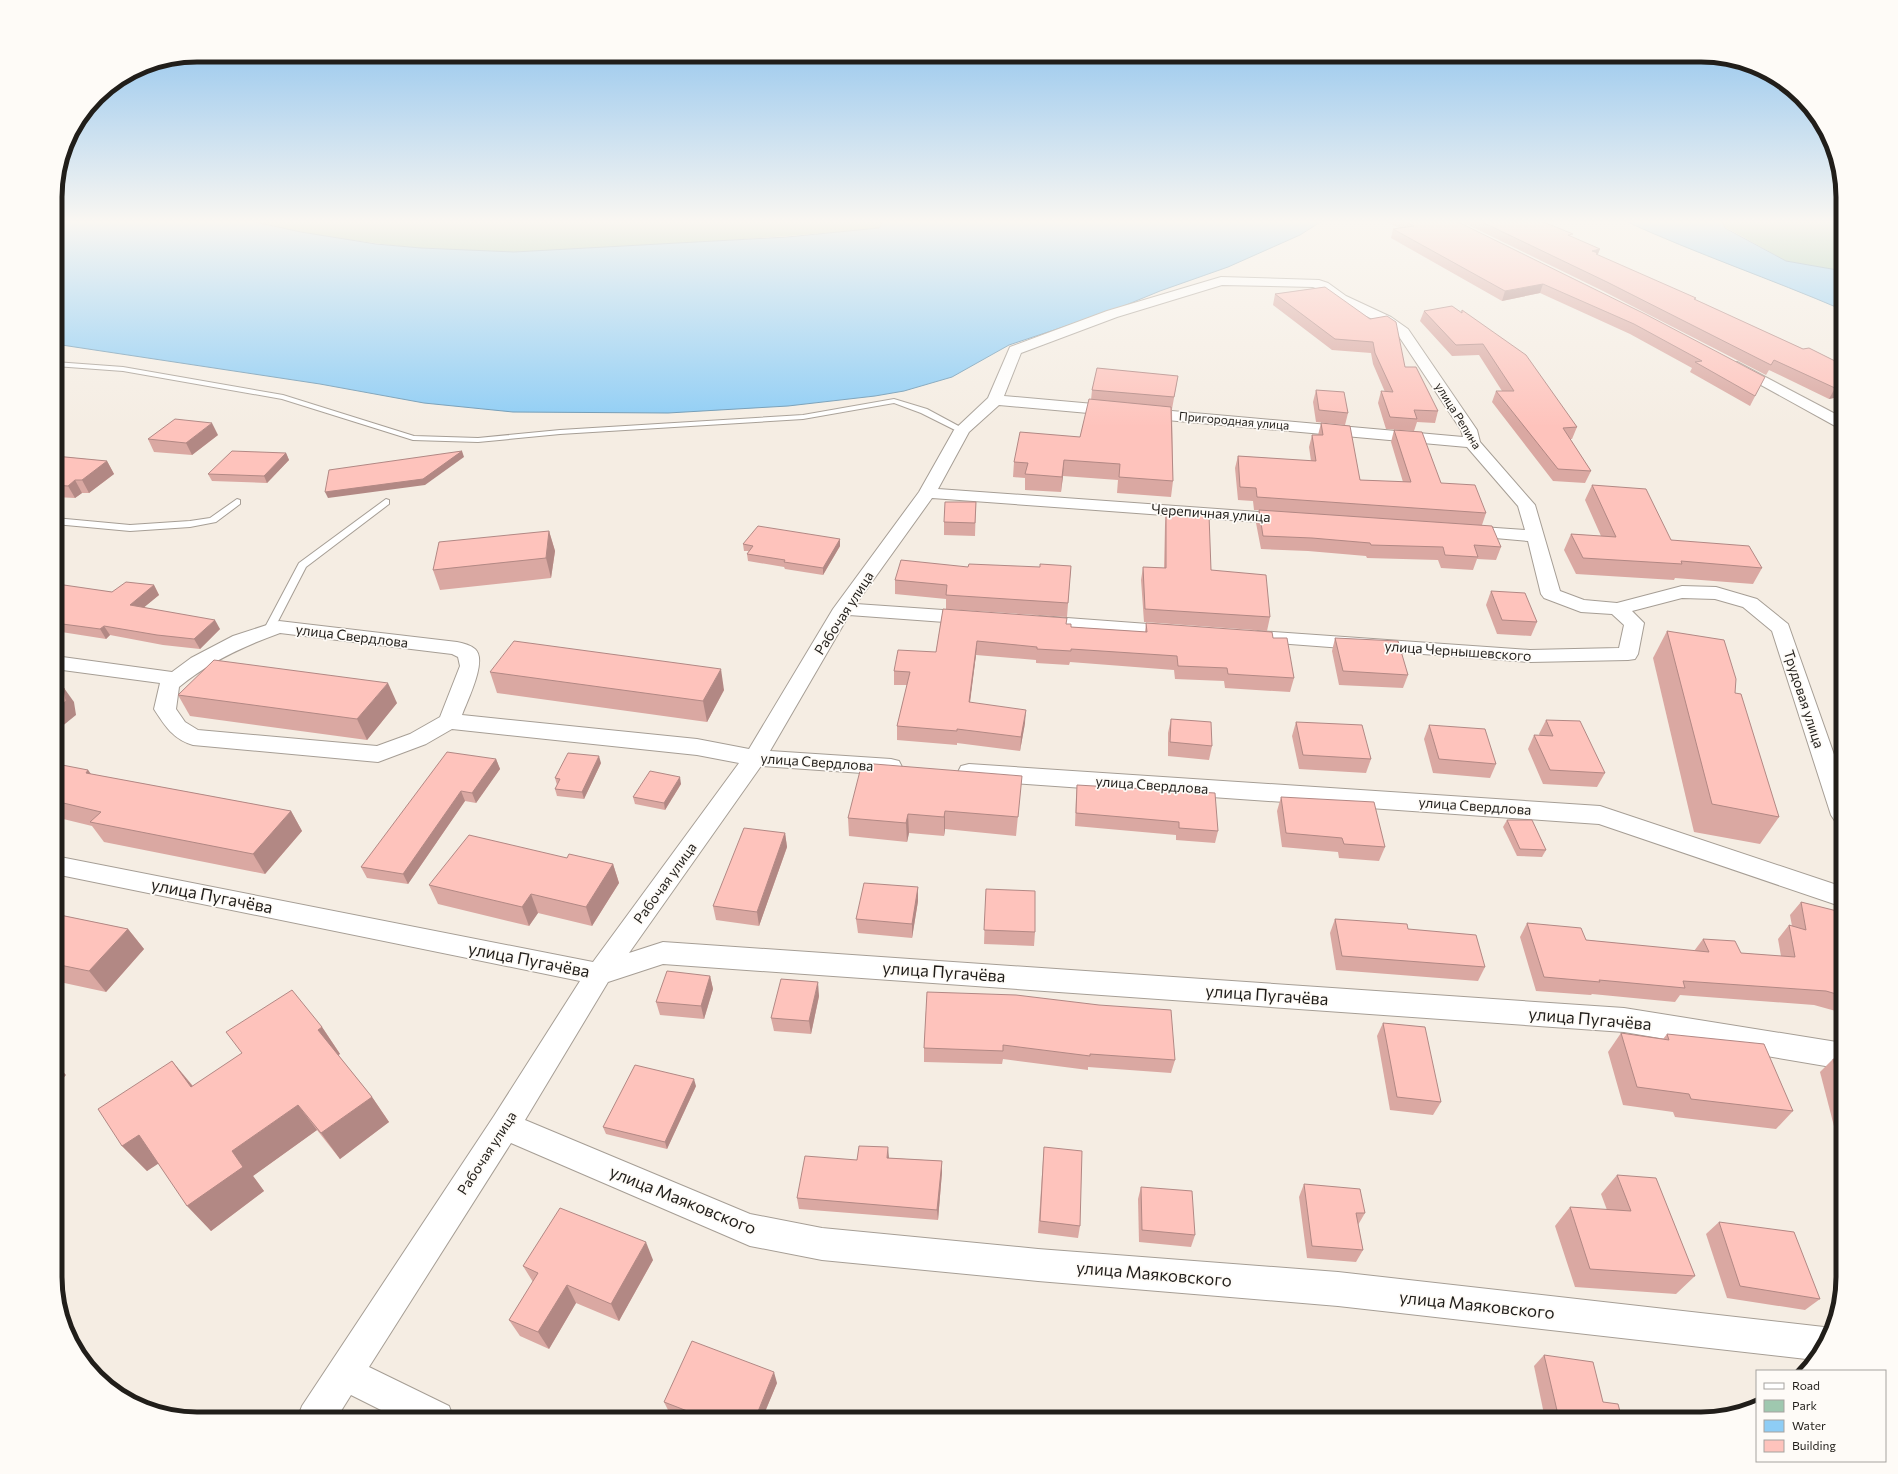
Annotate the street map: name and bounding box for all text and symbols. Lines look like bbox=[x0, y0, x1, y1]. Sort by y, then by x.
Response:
street label: улица Репина bbox=[1433, 380, 1485, 451]
street label: Пригородная улица bbox=[1178, 408, 1290, 432]
street label: Черепичная улица bbox=[1151, 500, 1271, 525]
street label: Рабочая улица bbox=[810, 568, 877, 658]
street label: улица Свердлова bbox=[295, 620, 409, 651]
street label: улица Чернышевского bbox=[1384, 637, 1532, 664]
street label: Трудовая улица bbox=[1781, 648, 1828, 750]
street label: улица Свердлова bbox=[760, 749, 874, 774]
street label: улица Свердлова bbox=[1095, 772, 1209, 797]
street label: улица Свердлова bbox=[1418, 793, 1532, 818]
street label: Рабочая улица bbox=[630, 839, 700, 927]
street label: улица Пугачёва bbox=[150, 873, 275, 918]
street label: улица Пугачёва bbox=[467, 937, 592, 982]
street label: улица Пугачёва bbox=[882, 957, 1006, 986]
street label: улица Пугачёва bbox=[1205, 980, 1329, 1009]
street label: улица Пугачёва bbox=[1528, 1003, 1652, 1034]
street label: Рабочая улица bbox=[453, 1108, 520, 1198]
street label: улица Маяковского bbox=[607, 1161, 760, 1239]
street label: улица Маяковского bbox=[1075, 1256, 1233, 1291]
street label: улица Маяковского bbox=[1398, 1286, 1556, 1323]
legend bbox=[1756, 1370, 1886, 1462]
text: Road bbox=[1792, 1378, 1820, 1392]
text: Park bbox=[1792, 1398, 1818, 1412]
text: Water bbox=[1792, 1418, 1826, 1432]
text: Building bbox=[1792, 1438, 1836, 1452]

